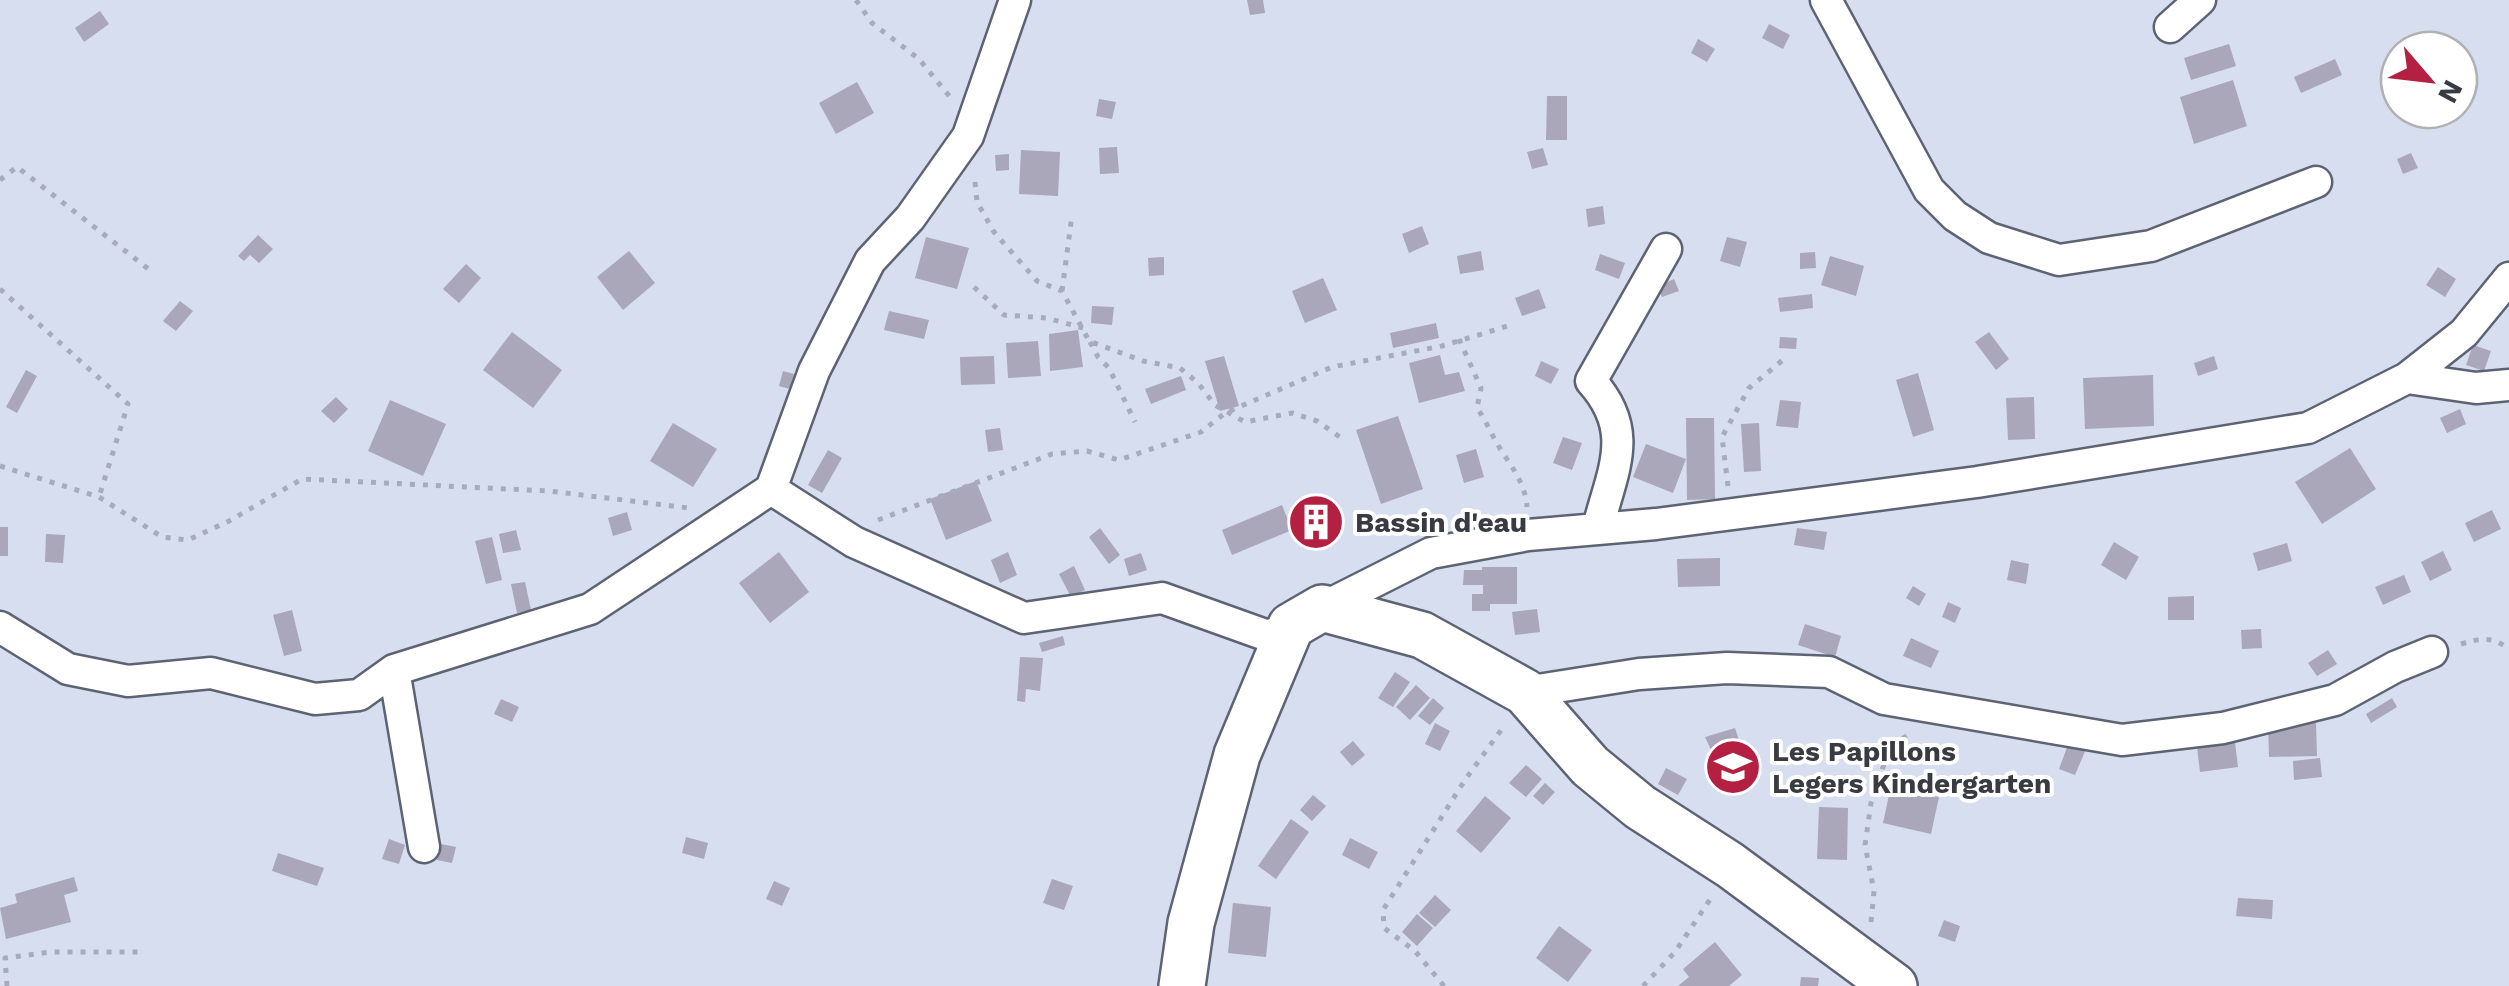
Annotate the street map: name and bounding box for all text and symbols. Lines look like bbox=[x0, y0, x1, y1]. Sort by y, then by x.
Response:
north arrow bbox=[2379, 30, 2479, 130]
text: N bbox=[2431, 75, 2470, 108]
building icon: Bassin d'eau bbox=[1286, 492, 1346, 552]
place label: Bassin d'eau bbox=[1355, 506, 1527, 539]
place label: Les Papillons Legers Kindergarten bbox=[1772, 735, 2051, 800]
school or university icon: Les Papillons Legers Kindergarten bbox=[1703, 737, 1763, 797]

